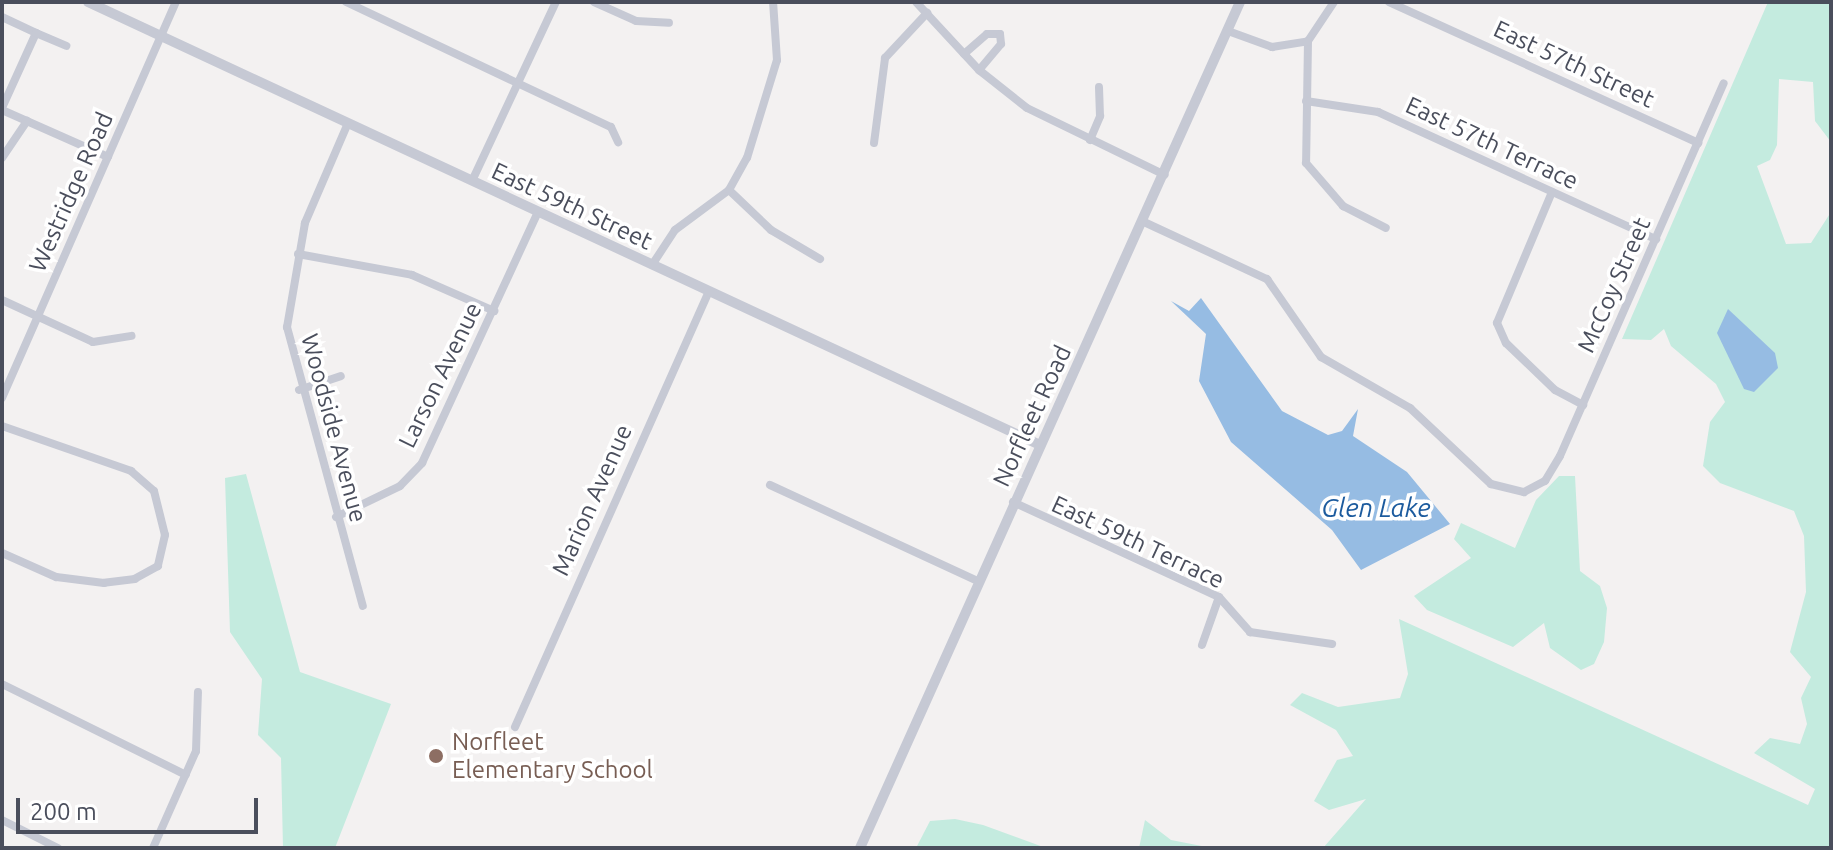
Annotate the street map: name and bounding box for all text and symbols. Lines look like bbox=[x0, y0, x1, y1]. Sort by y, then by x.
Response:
street label: East 57th Street bbox=[1489, 14, 1659, 114]
street label: East 57th Terrace bbox=[1401, 90, 1583, 196]
street label: Westridge Road bbox=[23, 108, 119, 276]
street label: East 59th Street bbox=[487, 156, 657, 256]
street label: McCoy Street bbox=[1571, 213, 1657, 357]
street label: Larson Avenue bbox=[392, 298, 488, 452]
street label: Woodside Avenue bbox=[295, 331, 373, 525]
street label: Norfleet Road bbox=[987, 341, 1077, 491]
street label: Marion Avenue bbox=[546, 420, 638, 580]
street label: East 59th Terrace bbox=[1047, 489, 1229, 595]
water label: Glen Lake bbox=[1321, 492, 1431, 524]
place label: Norfleet Elementary School bbox=[452, 728, 653, 784]
marker: Norfleet Elementary School bbox=[427, 747, 445, 765]
scale bar bbox=[20, 782, 262, 832]
text: 200 m bbox=[30, 798, 97, 825]

